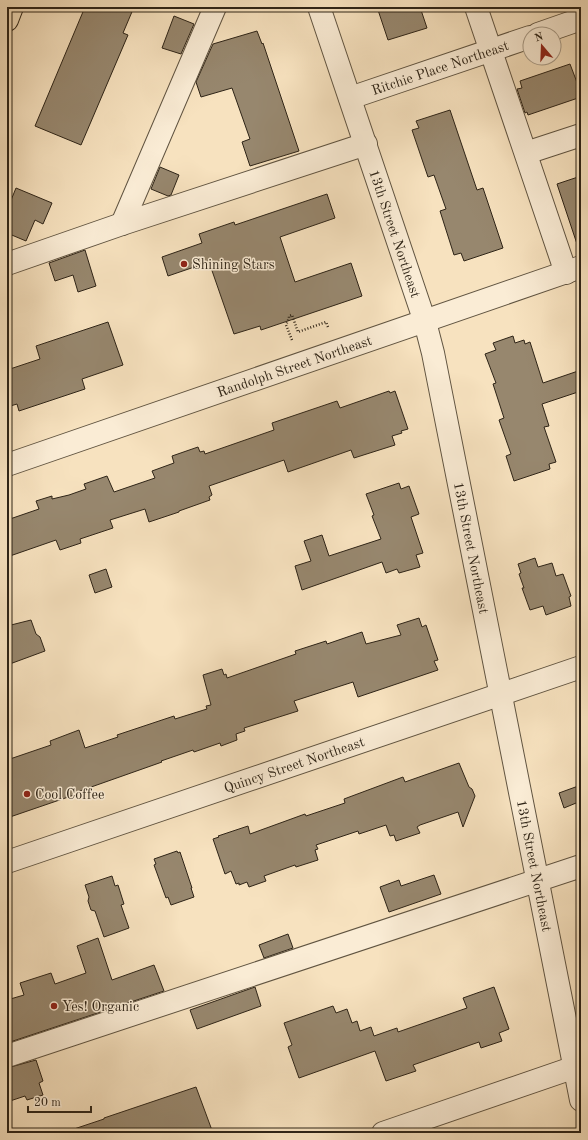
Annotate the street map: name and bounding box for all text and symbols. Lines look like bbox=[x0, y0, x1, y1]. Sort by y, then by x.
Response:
north arrow bbox=[522, 26, 562, 66]
text: N bbox=[533, 31, 546, 45]
street label: Ritchie Place Northeast bbox=[370, 39, 511, 98]
street label: 13th Street Northeast bbox=[366, 168, 422, 300]
place label: Shining Stars bbox=[192, 258, 275, 272]
marker: Shining Stars bbox=[179, 259, 189, 269]
street label: Randolph Street Northeast bbox=[215, 334, 374, 400]
street label: 13th Street Northeast bbox=[451, 481, 491, 615]
street label: Quincy Street Northeast bbox=[222, 735, 366, 796]
place label: Cool Coffee bbox=[35, 788, 104, 802]
marker: Cool Coffee bbox=[22, 789, 32, 799]
street label: 13th Street Northeast bbox=[514, 799, 554, 933]
place label: Yes! Organic bbox=[62, 1000, 139, 1014]
marker: Yes! Organic bbox=[49, 1001, 59, 1011]
scale bar bbox=[28, 1088, 91, 1114]
text: 20 m bbox=[34, 1097, 61, 1109]

